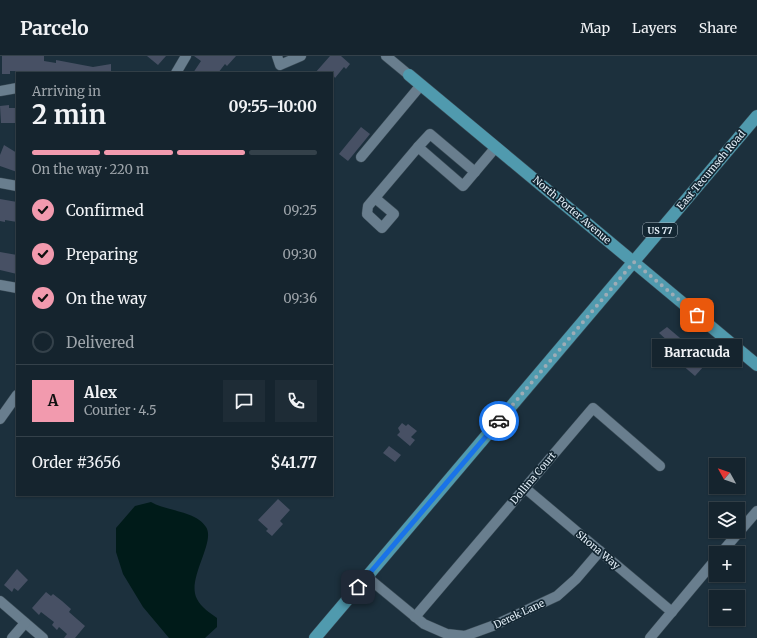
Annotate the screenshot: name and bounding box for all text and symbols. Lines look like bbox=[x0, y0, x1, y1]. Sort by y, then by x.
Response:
text: Parcelo bbox=[20, 16, 89, 40]
text: Map bbox=[580, 19, 610, 37]
text: Layers bbox=[632, 19, 677, 37]
text: Share bbox=[699, 19, 737, 37]
text: Arriving in bbox=[32, 83, 101, 100]
text: 09:55–10:00 bbox=[229, 97, 317, 116]
text: 2 min bbox=[32, 98, 106, 131]
street label: East Tecumseh Road bbox=[674, 128, 748, 212]
text: On the way · 220 m bbox=[32, 161, 149, 178]
street label: North Porter Avenue bbox=[530, 173, 614, 247]
icon: check bbox=[32, 199, 54, 221]
text: Confirmed bbox=[66, 201, 144, 220]
text: 09:25 bbox=[283, 202, 317, 219]
road number: US 77 bbox=[643, 223, 677, 237]
icon: check bbox=[32, 243, 54, 265]
text: Preparing bbox=[66, 245, 138, 264]
text: 09:30 bbox=[283, 246, 317, 263]
icon: check bbox=[32, 287, 54, 309]
text: On the way bbox=[66, 289, 147, 308]
text: 09:36 bbox=[283, 290, 317, 307]
pin bbox=[680, 298, 714, 332]
icon: bag bbox=[686, 304, 708, 326]
text: Delivered bbox=[66, 333, 134, 352]
callout: Barracuda bbox=[652, 339, 742, 367]
text: Barracuda bbox=[664, 344, 730, 361]
button: chat bbox=[223, 380, 265, 422]
button: phone bbox=[275, 380, 317, 422]
text: Alex bbox=[84, 383, 117, 402]
text: A bbox=[48, 391, 58, 410]
courier bbox=[479, 401, 519, 441]
text: Courier · 4.5 bbox=[84, 402, 157, 419]
icon: car bbox=[488, 410, 510, 432]
street label: Dollina Court bbox=[507, 449, 559, 507]
text: Order #3656 bbox=[32, 453, 121, 472]
text: $41.77 bbox=[271, 453, 317, 472]
north arrow bbox=[709, 458, 745, 494]
map controls bbox=[709, 458, 745, 626]
button: layers bbox=[709, 502, 745, 538]
street label: Shona Way bbox=[573, 528, 623, 572]
button: + bbox=[709, 546, 745, 582]
pin bbox=[341, 570, 375, 604]
icon: home bbox=[347, 576, 369, 598]
button: − bbox=[709, 590, 745, 626]
street label: Derek Lane bbox=[491, 597, 547, 631]

